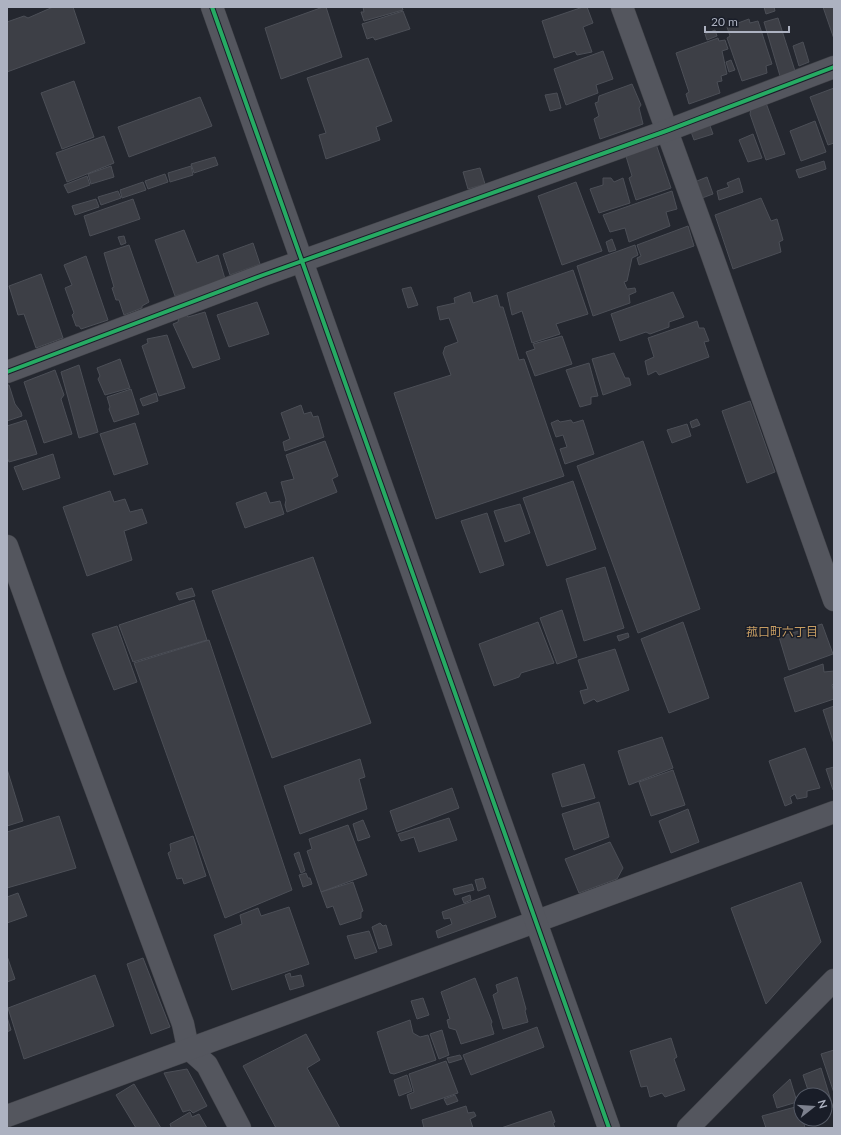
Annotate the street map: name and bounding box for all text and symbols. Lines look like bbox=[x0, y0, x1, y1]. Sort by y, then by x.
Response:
scale bar bbox=[705, 8, 789, 34]
text: 20 m bbox=[711, 14, 738, 29]
district label: 菰口町六丁目 bbox=[746, 624, 818, 639]
north arrow bbox=[793, 1087, 833, 1127]
text: N bbox=[816, 1098, 830, 1110]

